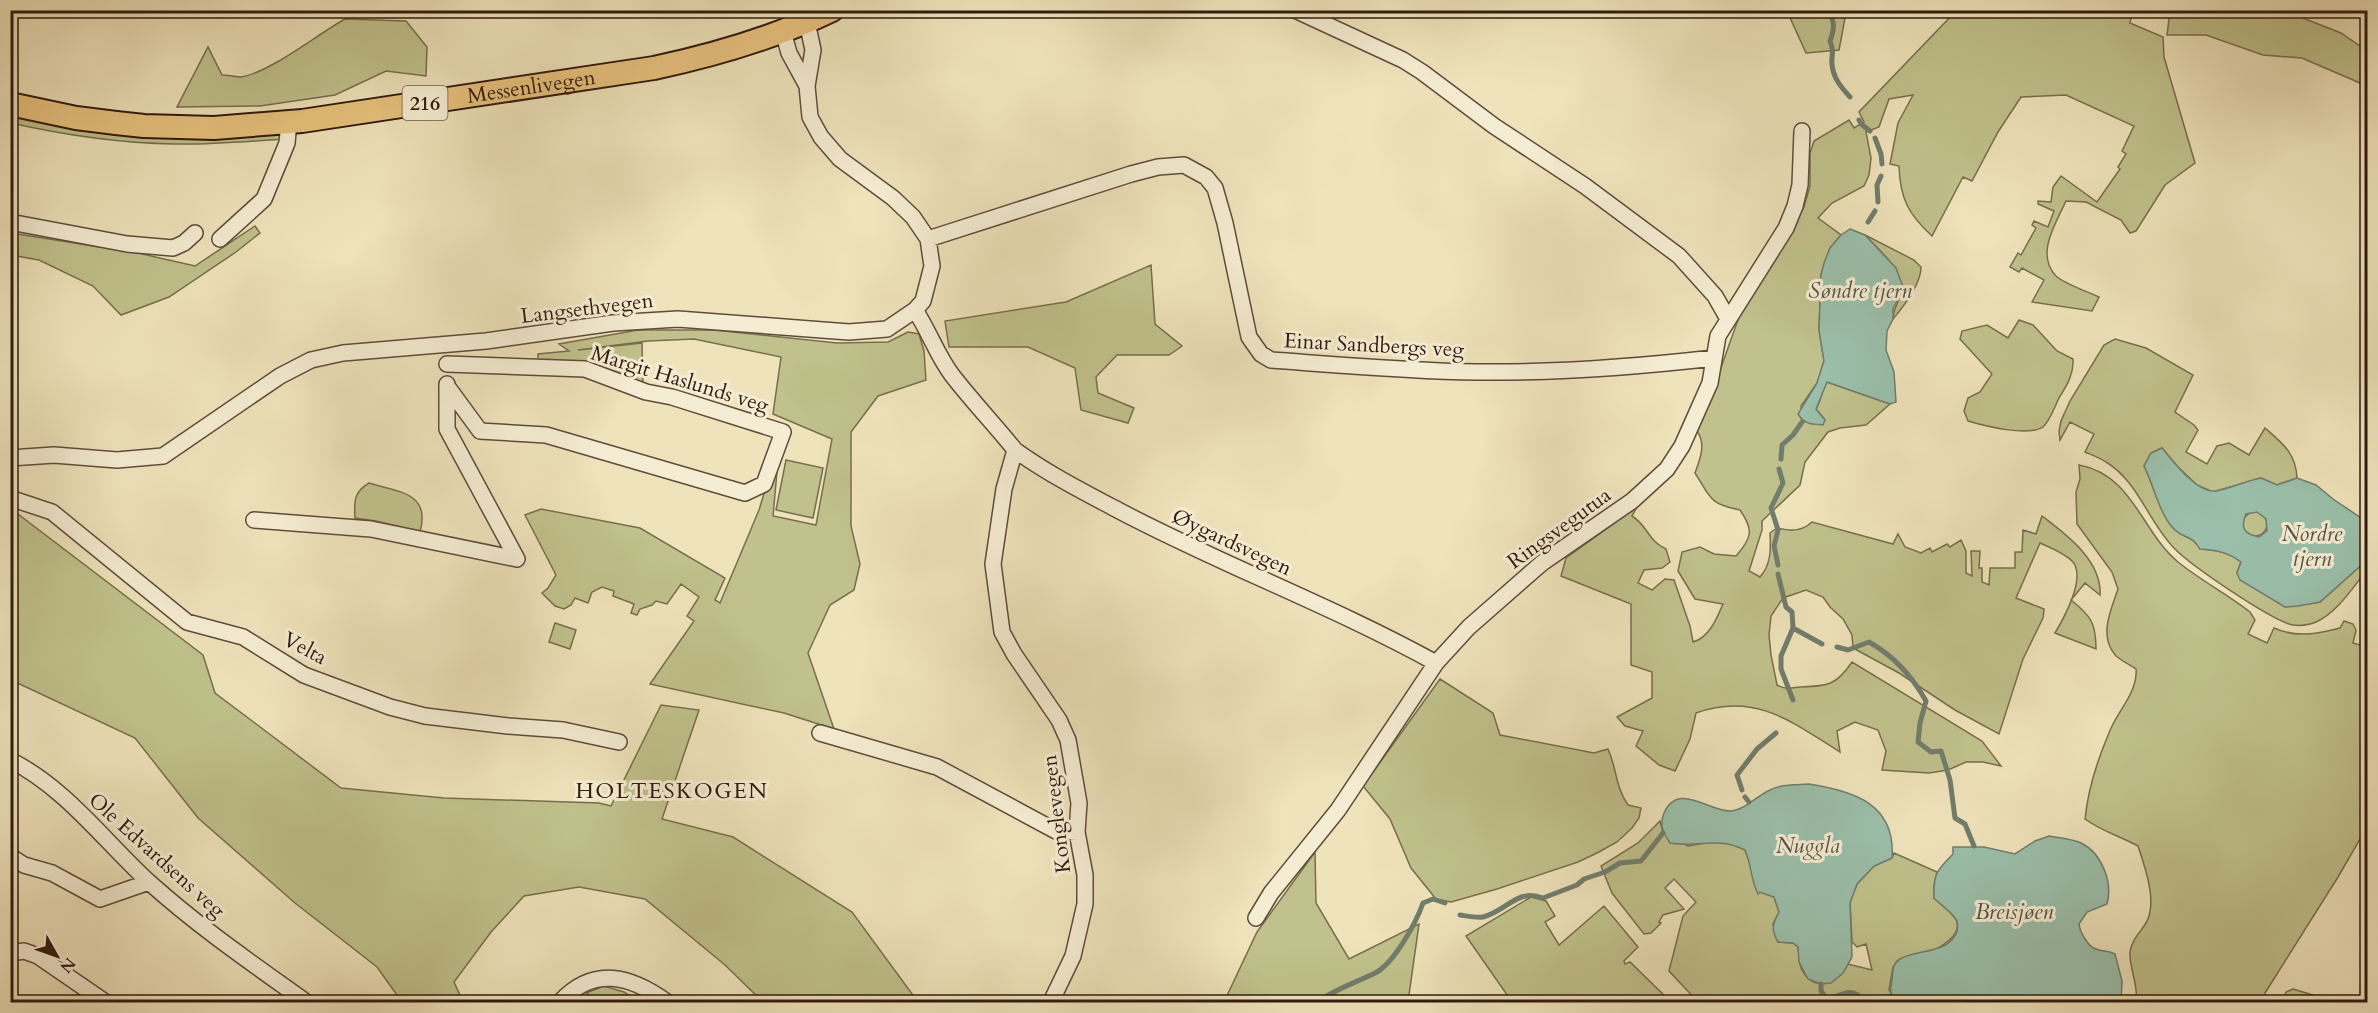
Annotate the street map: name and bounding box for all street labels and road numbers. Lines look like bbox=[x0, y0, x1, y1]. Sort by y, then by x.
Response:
street label: Messenlivegen bbox=[465, 63, 598, 111]
road number: 216 bbox=[402, 86, 448, 120]
street label: Langsethvegen bbox=[519, 286, 655, 331]
street label: Einar Sandbergs veg bbox=[1283, 326, 1465, 365]
street label: Margit Haslunds veg bbox=[587, 339, 773, 420]
street label: Ringsvegutua bbox=[1501, 481, 1617, 576]
street label: Øygardsvegen bbox=[1167, 502, 1297, 583]
street label: Velta bbox=[278, 625, 332, 672]
street label: Konglevegen bbox=[1035, 753, 1078, 875]
street label: Ole Edvardsens veg bbox=[82, 786, 231, 925]

